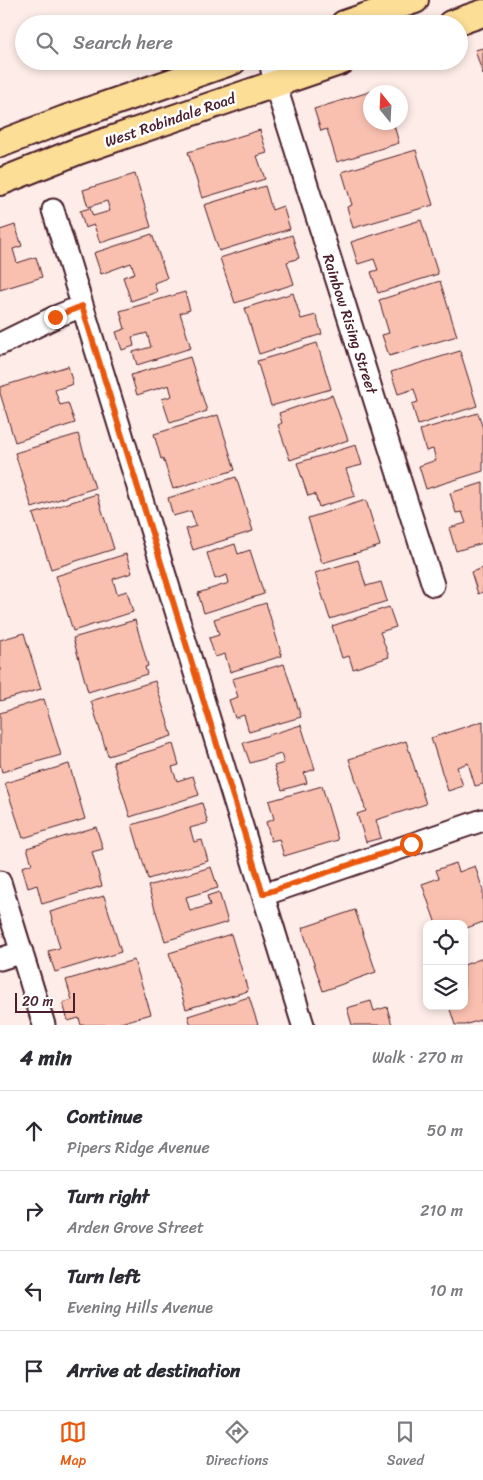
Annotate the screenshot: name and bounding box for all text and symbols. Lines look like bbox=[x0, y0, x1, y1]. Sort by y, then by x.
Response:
search box bbox=[15, 15, 468, 70]
text: Search here bbox=[73, 26, 173, 59]
icon: search bbox=[33, 29, 61, 57]
street label: West Robindale Road bbox=[101, 85, 240, 155]
north arrow bbox=[363, 85, 408, 130]
street label: Rainbow Rising Street bbox=[315, 251, 385, 398]
route end bbox=[44, 306, 67, 329]
route start bbox=[400, 833, 423, 856]
map controls bbox=[423, 920, 468, 1010]
button: locate bbox=[423, 920, 468, 965]
button: layers bbox=[423, 965, 468, 1010]
text: 20 m bbox=[22, 989, 53, 1014]
scale bar bbox=[15, 990, 75, 1013]
text: 4 min bbox=[20, 1039, 72, 1077]
text: Walk · 270 m bbox=[372, 1043, 463, 1072]
text: Continue bbox=[67, 1100, 143, 1133]
text: 50 m bbox=[427, 1116, 463, 1145]
icon: ahead bbox=[20, 1117, 48, 1145]
text: Pipers Ridge Avenue bbox=[67, 1133, 210, 1162]
text: Turn right bbox=[67, 1180, 149, 1213]
text: 210 m bbox=[420, 1196, 463, 1225]
icon: right bbox=[20, 1197, 48, 1225]
text: Arden Grove Street bbox=[67, 1213, 204, 1242]
text: Turn left bbox=[67, 1260, 140, 1293]
text: 10 m bbox=[430, 1276, 463, 1305]
icon: left bbox=[20, 1277, 48, 1305]
text: Evening Hills Avenue bbox=[67, 1293, 213, 1322]
text: Arrive at destination bbox=[67, 1354, 240, 1387]
icon: arrive bbox=[20, 1357, 48, 1385]
tab: Map bbox=[59, 1418, 87, 1473]
tab: Directions bbox=[206, 1418, 268, 1473]
tab: Saved bbox=[387, 1418, 424, 1473]

